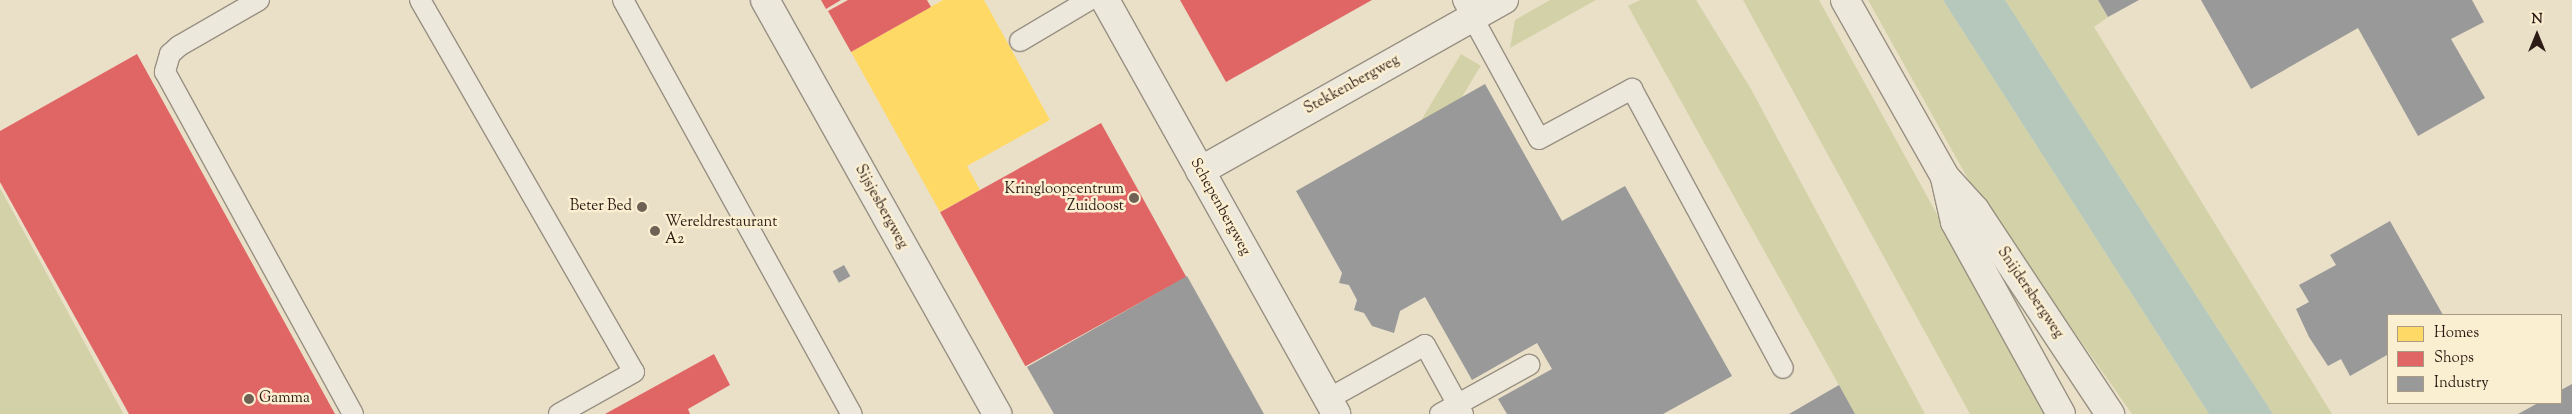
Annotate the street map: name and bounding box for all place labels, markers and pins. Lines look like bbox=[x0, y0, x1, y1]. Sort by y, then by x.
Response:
place label: Kringloopcentrum Zuidoost bbox=[1005, 180, 1124, 215]
marker: Kringloopcentrum Zuidoost bbox=[1128, 192, 1140, 204]
place label: Beter Bed bbox=[570, 198, 632, 216]
marker: Beter Bed bbox=[636, 201, 648, 213]
place label: Wereldrestaurant A2 bbox=[665, 213, 777, 248]
marker: Wereldrestaurant A2 bbox=[649, 225, 661, 237]
place label: Gamma bbox=[259, 390, 310, 408]
marker: Gamma bbox=[243, 393, 255, 405]

